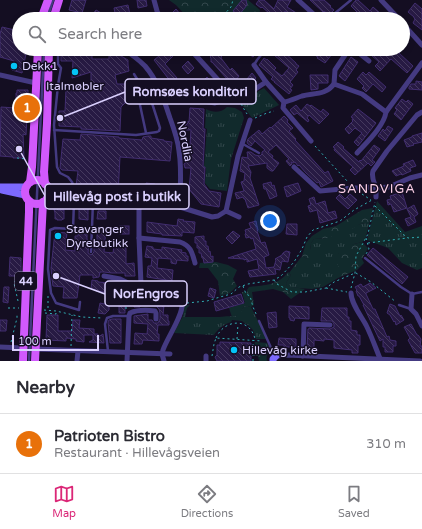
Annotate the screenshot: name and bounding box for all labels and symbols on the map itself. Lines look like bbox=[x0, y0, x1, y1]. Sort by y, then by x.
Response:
place label: Dekk1 bbox=[22, 59, 58, 73]
marker: Dekk1 bbox=[9, 61, 19, 71]
marker: Italmøbler bbox=[70, 67, 80, 77]
place label: Italmøbler bbox=[46, 79, 104, 93]
callout: Romsøes konditori bbox=[125, 79, 256, 104]
text: Romsøes konditori bbox=[132, 84, 248, 100]
pin: 1 bbox=[14, 93, 40, 123]
street label: Nordlia bbox=[174, 119, 196, 163]
district label: SANDVIGA bbox=[338, 181, 416, 197]
callout: Hillevåg post i butikk bbox=[45, 184, 189, 209]
text: Hillevåg post i butikk bbox=[53, 189, 181, 205]
your location bbox=[260, 211, 280, 231]
place label: Stavanger Dyrebutikk bbox=[66, 222, 129, 250]
marker: Stavanger Dyrebutikk bbox=[53, 231, 63, 241]
road number: 44 bbox=[15, 272, 37, 290]
callout: NorEngros bbox=[105, 281, 187, 306]
text: NorEngros bbox=[113, 286, 179, 302]
scale bar bbox=[12, 333, 99, 352]
place label: Hillevåg kirke bbox=[242, 343, 318, 357]
marker: Hillevåg kirke bbox=[229, 345, 239, 355]

